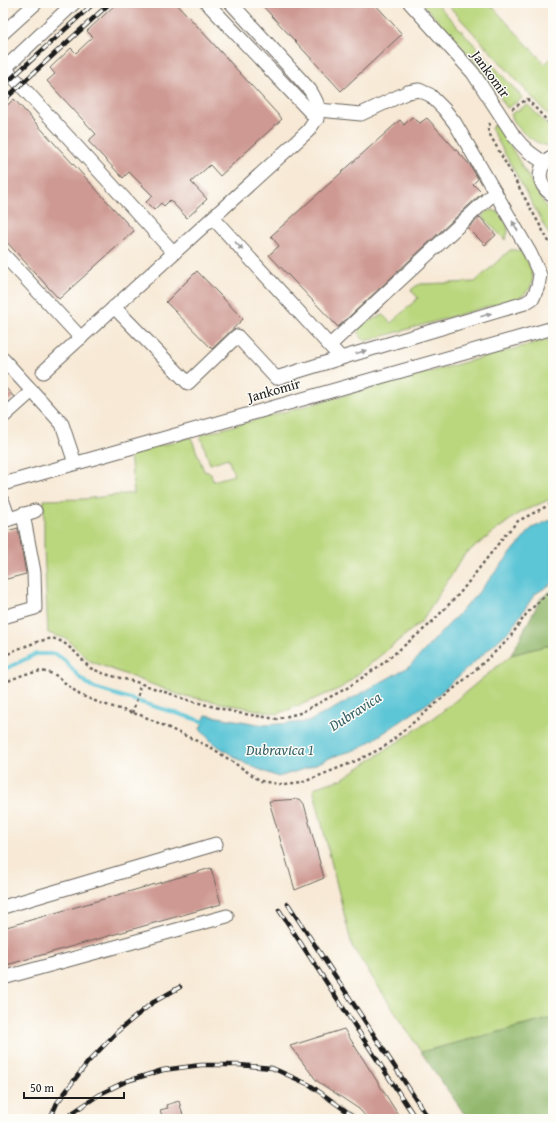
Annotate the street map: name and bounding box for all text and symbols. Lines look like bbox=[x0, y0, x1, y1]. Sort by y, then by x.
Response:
street label: Jankomir bbox=[466, 45, 515, 102]
one-way arrow bbox=[511, 220, 518, 232]
one-way arrow bbox=[235, 241, 244, 252]
one-way arrow bbox=[480, 312, 492, 318]
one-way arrow bbox=[356, 349, 368, 355]
street label: Jankomir bbox=[243, 373, 303, 408]
water label: Dubravica bbox=[324, 686, 385, 736]
water label: Dubravica 1 bbox=[245, 739, 314, 760]
scale bar bbox=[24, 1074, 124, 1100]
text: 50 m bbox=[30, 1079, 54, 1096]

